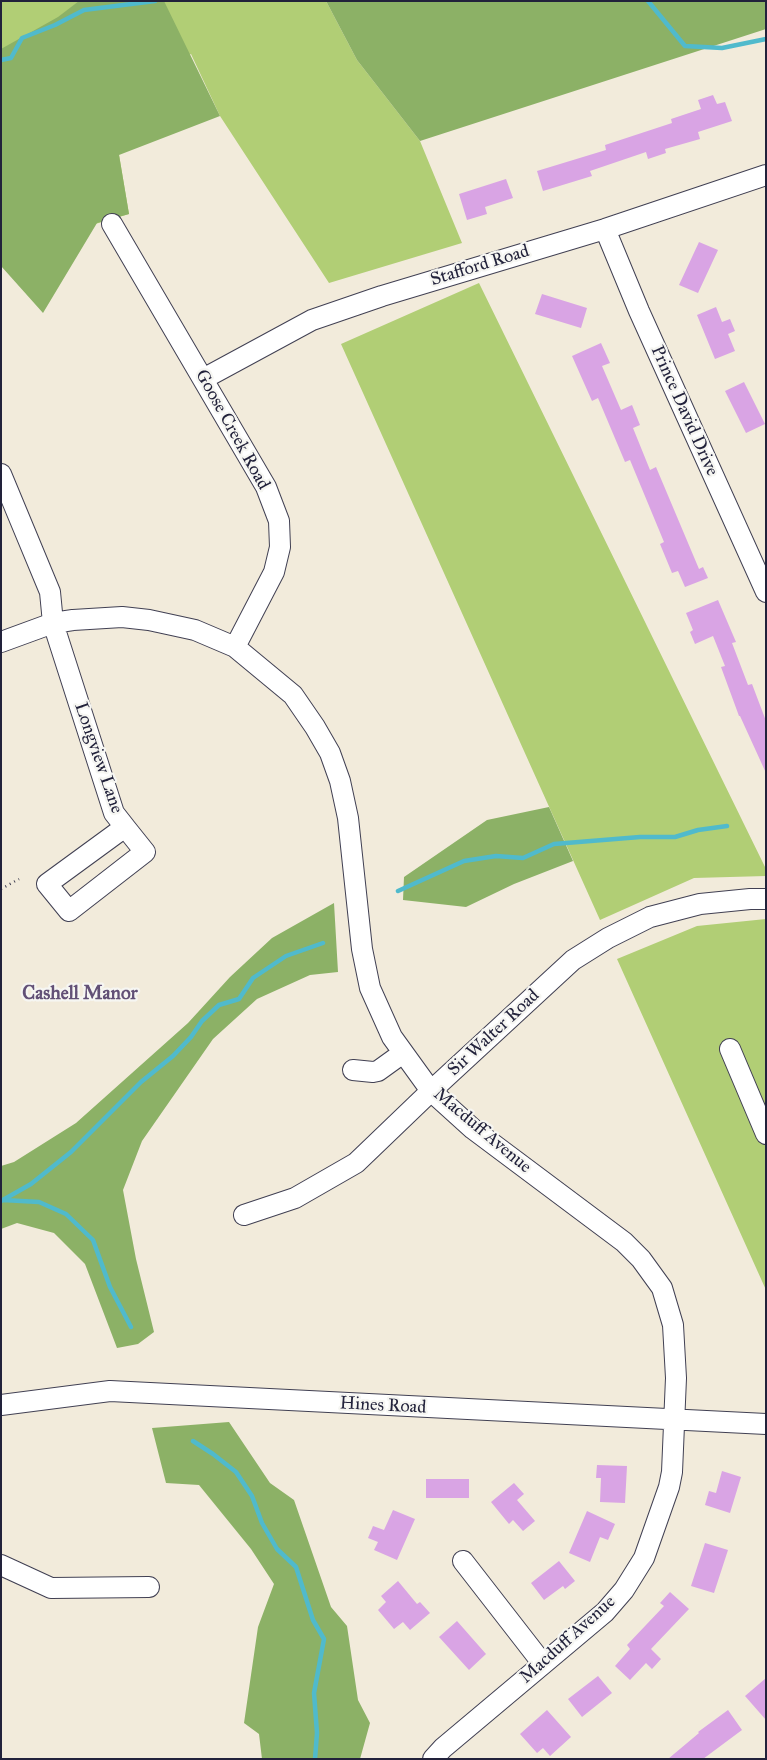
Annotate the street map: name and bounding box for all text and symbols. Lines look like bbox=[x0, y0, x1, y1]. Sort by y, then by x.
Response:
street label: Stafford Road bbox=[428, 241, 532, 291]
street label: Prince David Drive bbox=[646, 342, 722, 480]
street label: Goose Creek Road bbox=[190, 366, 274, 494]
street label: Longview Lane bbox=[69, 700, 127, 816]
district label: Cashell Manor bbox=[22, 983, 138, 1005]
street label: Sir Walter Road bbox=[444, 985, 544, 1081]
street label: Macduff Avenue bbox=[429, 1084, 535, 1178]
street label: Hines Road bbox=[339, 1393, 427, 1419]
street label: Macduff Avenue bbox=[516, 1591, 620, 1689]

